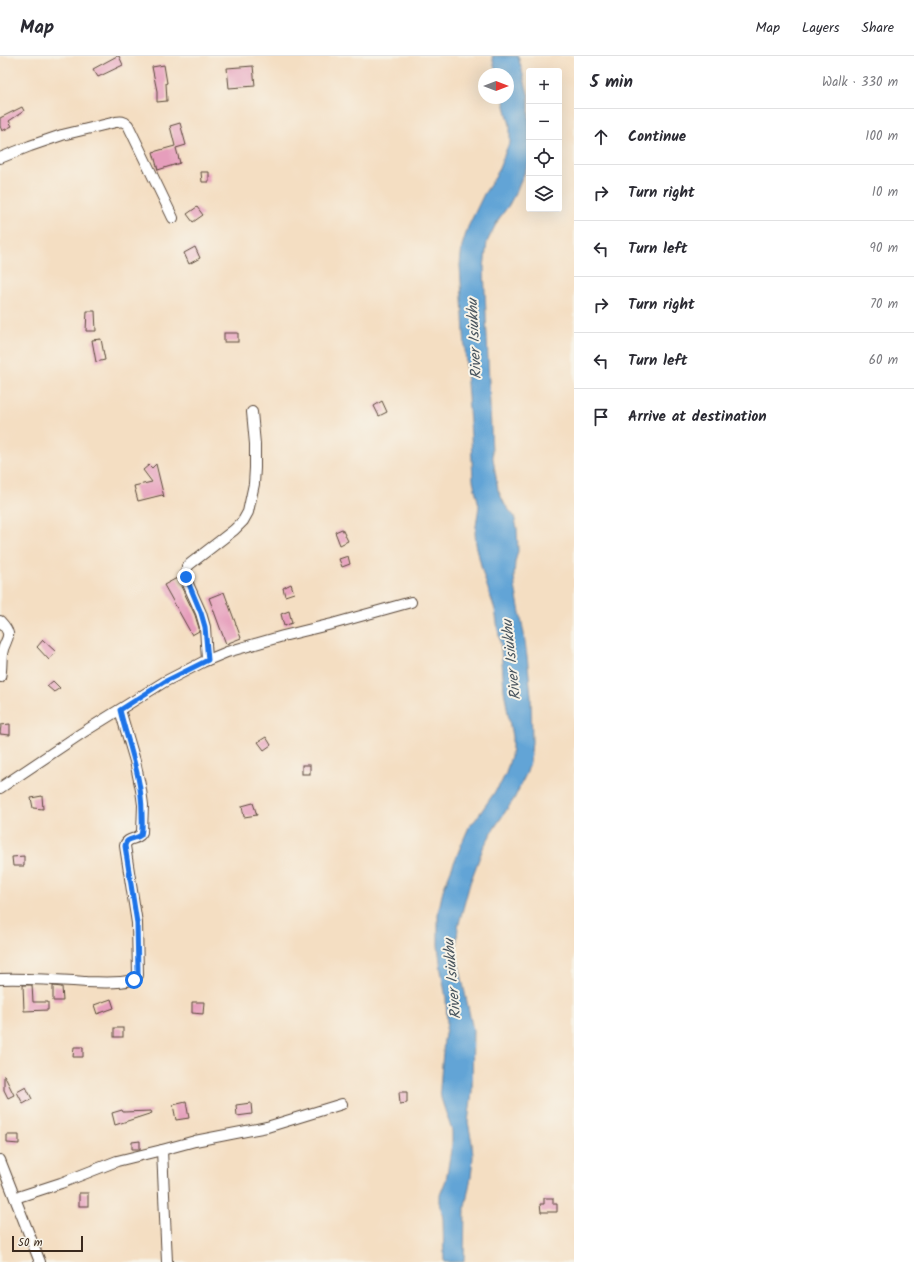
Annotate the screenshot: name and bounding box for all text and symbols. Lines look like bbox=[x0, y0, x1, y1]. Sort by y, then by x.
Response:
text: Map bbox=[20, 13, 54, 43]
text: Map bbox=[756, 17, 780, 39]
text: Layers bbox=[802, 17, 840, 39]
text: Share bbox=[862, 17, 894, 39]
north arrow bbox=[478, 68, 514, 104]
map controls bbox=[526, 68, 562, 212]
button: + bbox=[526, 68, 562, 104]
text: 5 min bbox=[590, 69, 633, 96]
text: Walk · 330 m bbox=[822, 72, 898, 93]
button: − bbox=[526, 104, 562, 140]
text: Continue bbox=[628, 125, 686, 149]
icon: ahead bbox=[590, 126, 612, 148]
text: 100 m bbox=[865, 126, 898, 147]
button: locate bbox=[526, 140, 562, 176]
button: layers bbox=[526, 176, 562, 212]
text: Turn right bbox=[628, 181, 695, 205]
icon: right bbox=[590, 182, 612, 204]
text: 10 m bbox=[872, 182, 898, 203]
text: Turn left bbox=[628, 237, 688, 261]
icon: left bbox=[590, 238, 612, 260]
text: 90 m bbox=[870, 238, 898, 259]
text: Turn right bbox=[628, 293, 695, 317]
icon: right bbox=[590, 294, 612, 316]
text: 70 m bbox=[870, 294, 898, 315]
water label: River Isiukhu bbox=[461, 296, 489, 380]
text: Turn left bbox=[628, 349, 688, 373]
icon: left bbox=[590, 350, 612, 372]
text: 60 m bbox=[869, 350, 898, 371]
text: Arrive at destination bbox=[628, 405, 767, 429]
icon: arrive bbox=[590, 406, 612, 428]
route end bbox=[177, 568, 195, 586]
water label: River Isiukhu bbox=[496, 617, 528, 701]
water label: River Isiukhu bbox=[437, 936, 468, 1020]
route start bbox=[125, 971, 143, 989]
scale bar bbox=[12, 1234, 83, 1253]
text: 50 m bbox=[18, 1234, 43, 1252]

